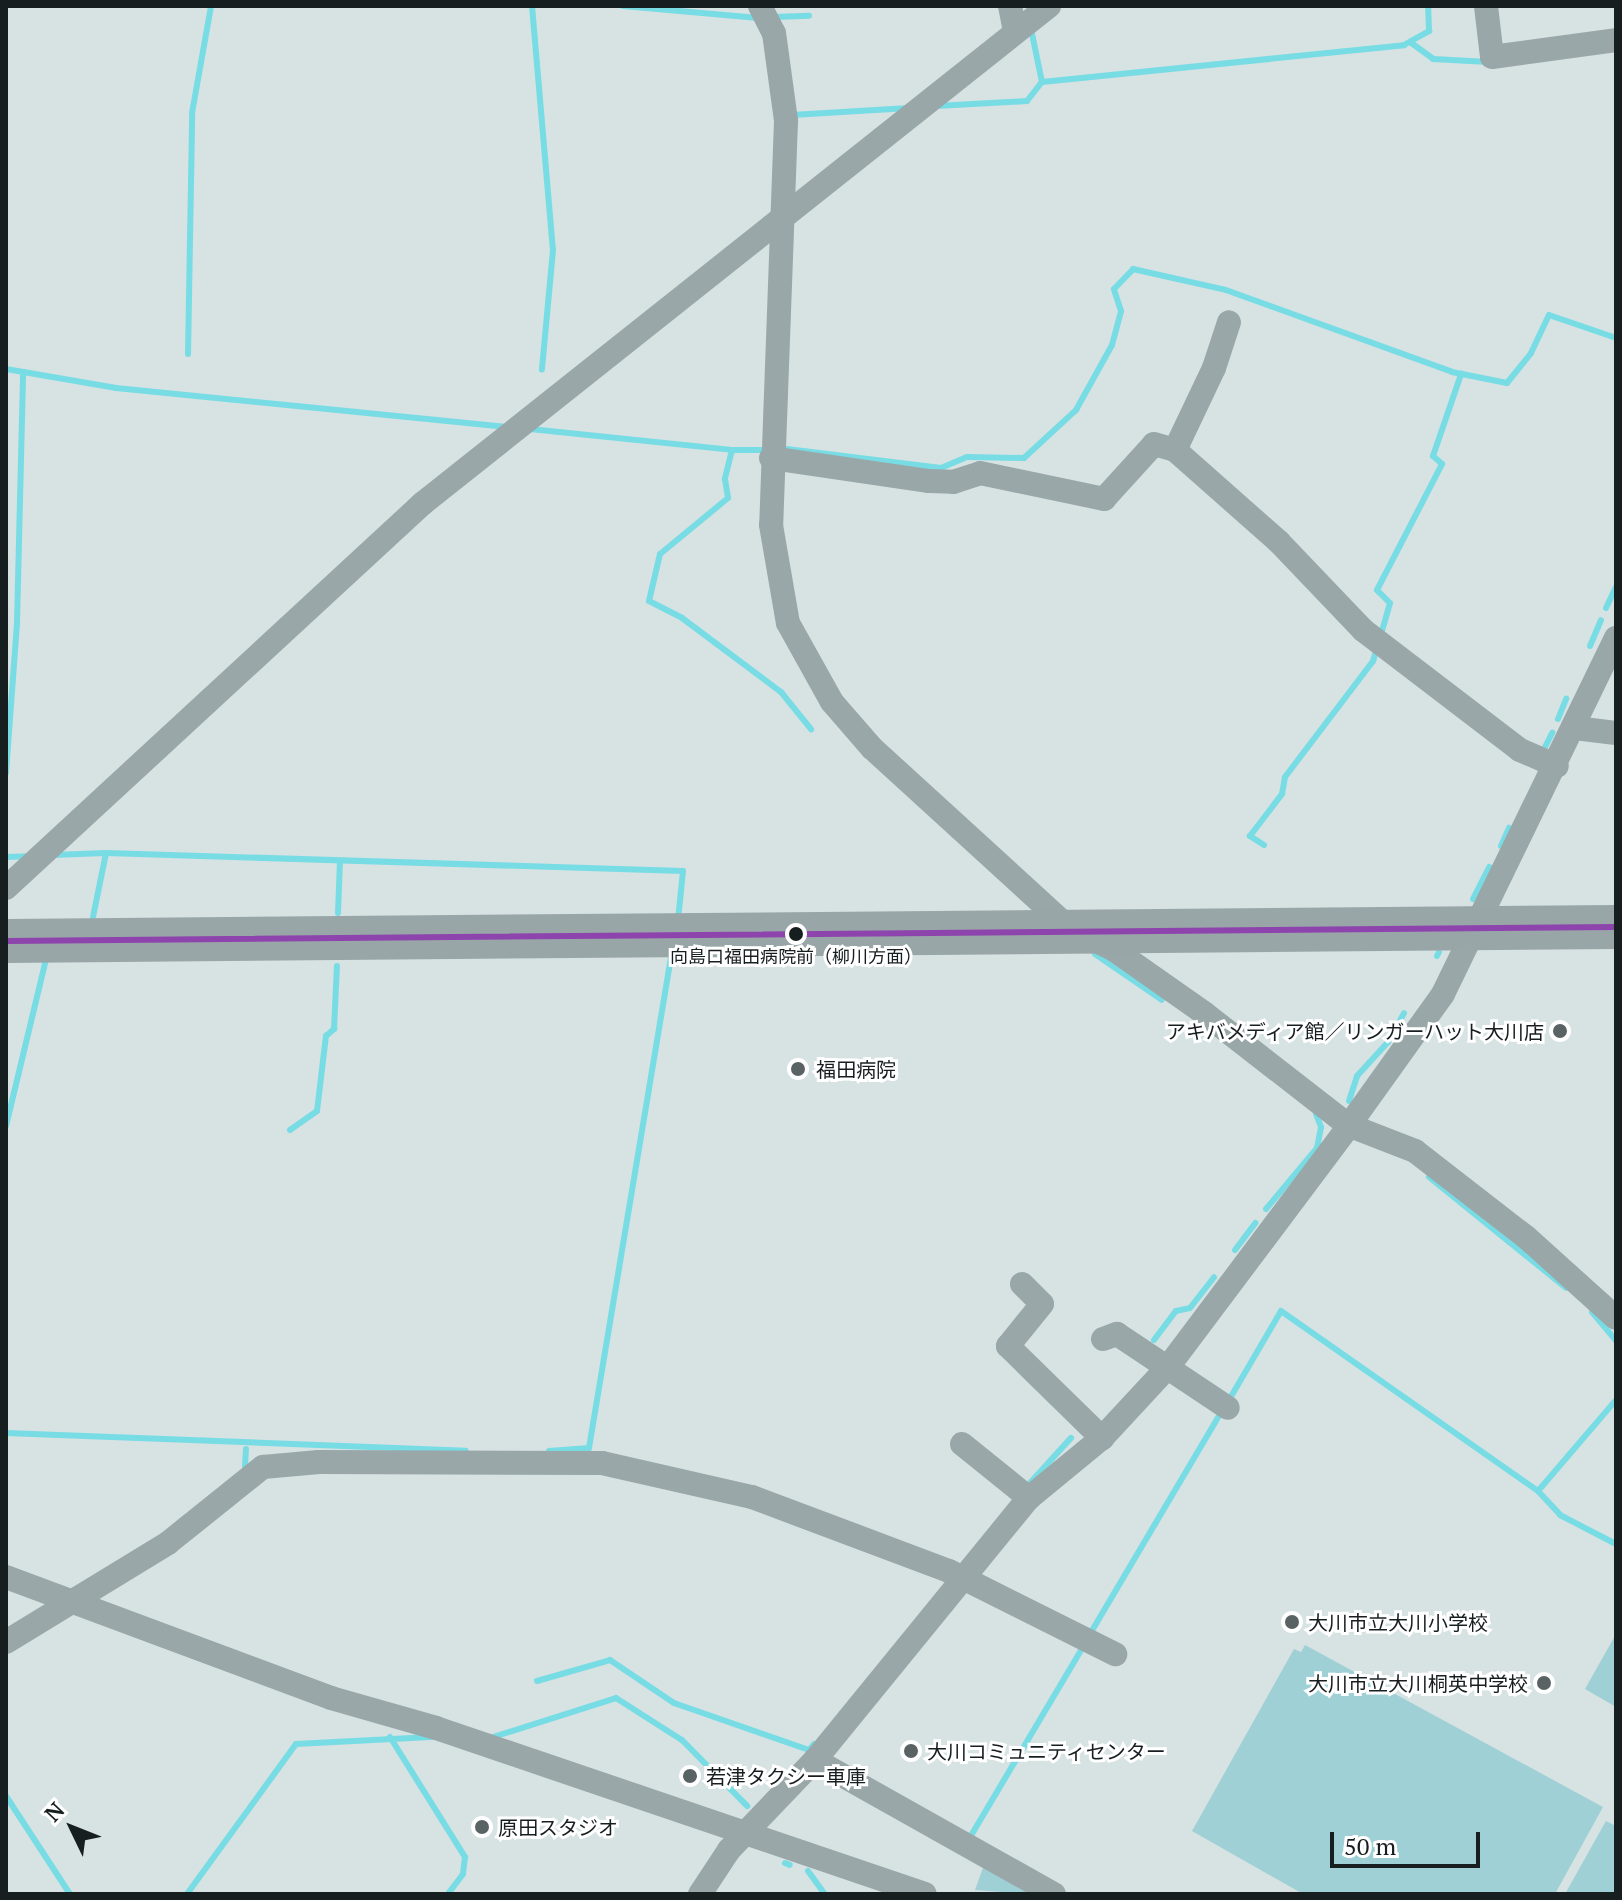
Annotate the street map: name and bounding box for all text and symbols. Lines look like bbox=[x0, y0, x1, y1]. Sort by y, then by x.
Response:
marker: 向島口福田病院前（柳川方面） bbox=[788, 926, 804, 942]
place label: 向島口福田病院前（柳川方面） bbox=[670, 945, 922, 967]
place label: アキバメディア館／リンガーハット大川店 bbox=[1164, 1019, 1544, 1043]
marker: アキバメディア館／リンガーハット大川店 bbox=[1551, 1022, 1569, 1040]
place label: 福田病院 bbox=[816, 1057, 896, 1081]
marker: 福田病院 bbox=[787, 1058, 809, 1080]
place label: 大川市立大川小学校 bbox=[1308, 1610, 1488, 1634]
marker: 大川市立大川小学校 bbox=[1283, 1613, 1301, 1631]
place label: 大川市立大川桐英中学校 bbox=[1308, 1671, 1528, 1695]
marker: 大川市立大川桐英中学校 bbox=[1535, 1674, 1553, 1692]
place label: 大川コミュニティセンター bbox=[927, 1739, 1167, 1763]
marker: 大川コミュニティセンター bbox=[902, 1742, 920, 1760]
place label: 若津タクシー車庫 bbox=[706, 1764, 866, 1788]
marker: 若津タクシー車庫 bbox=[681, 1767, 699, 1785]
north arrow bbox=[32, 1788, 112, 1868]
text: N bbox=[38, 1795, 70, 1827]
place label: 原田スタジオ bbox=[498, 1815, 618, 1839]
scale bar bbox=[1334, 1816, 1484, 1866]
marker: 原田スタジオ bbox=[473, 1818, 491, 1836]
text: 50 m bbox=[1344, 1830, 1396, 1862]

